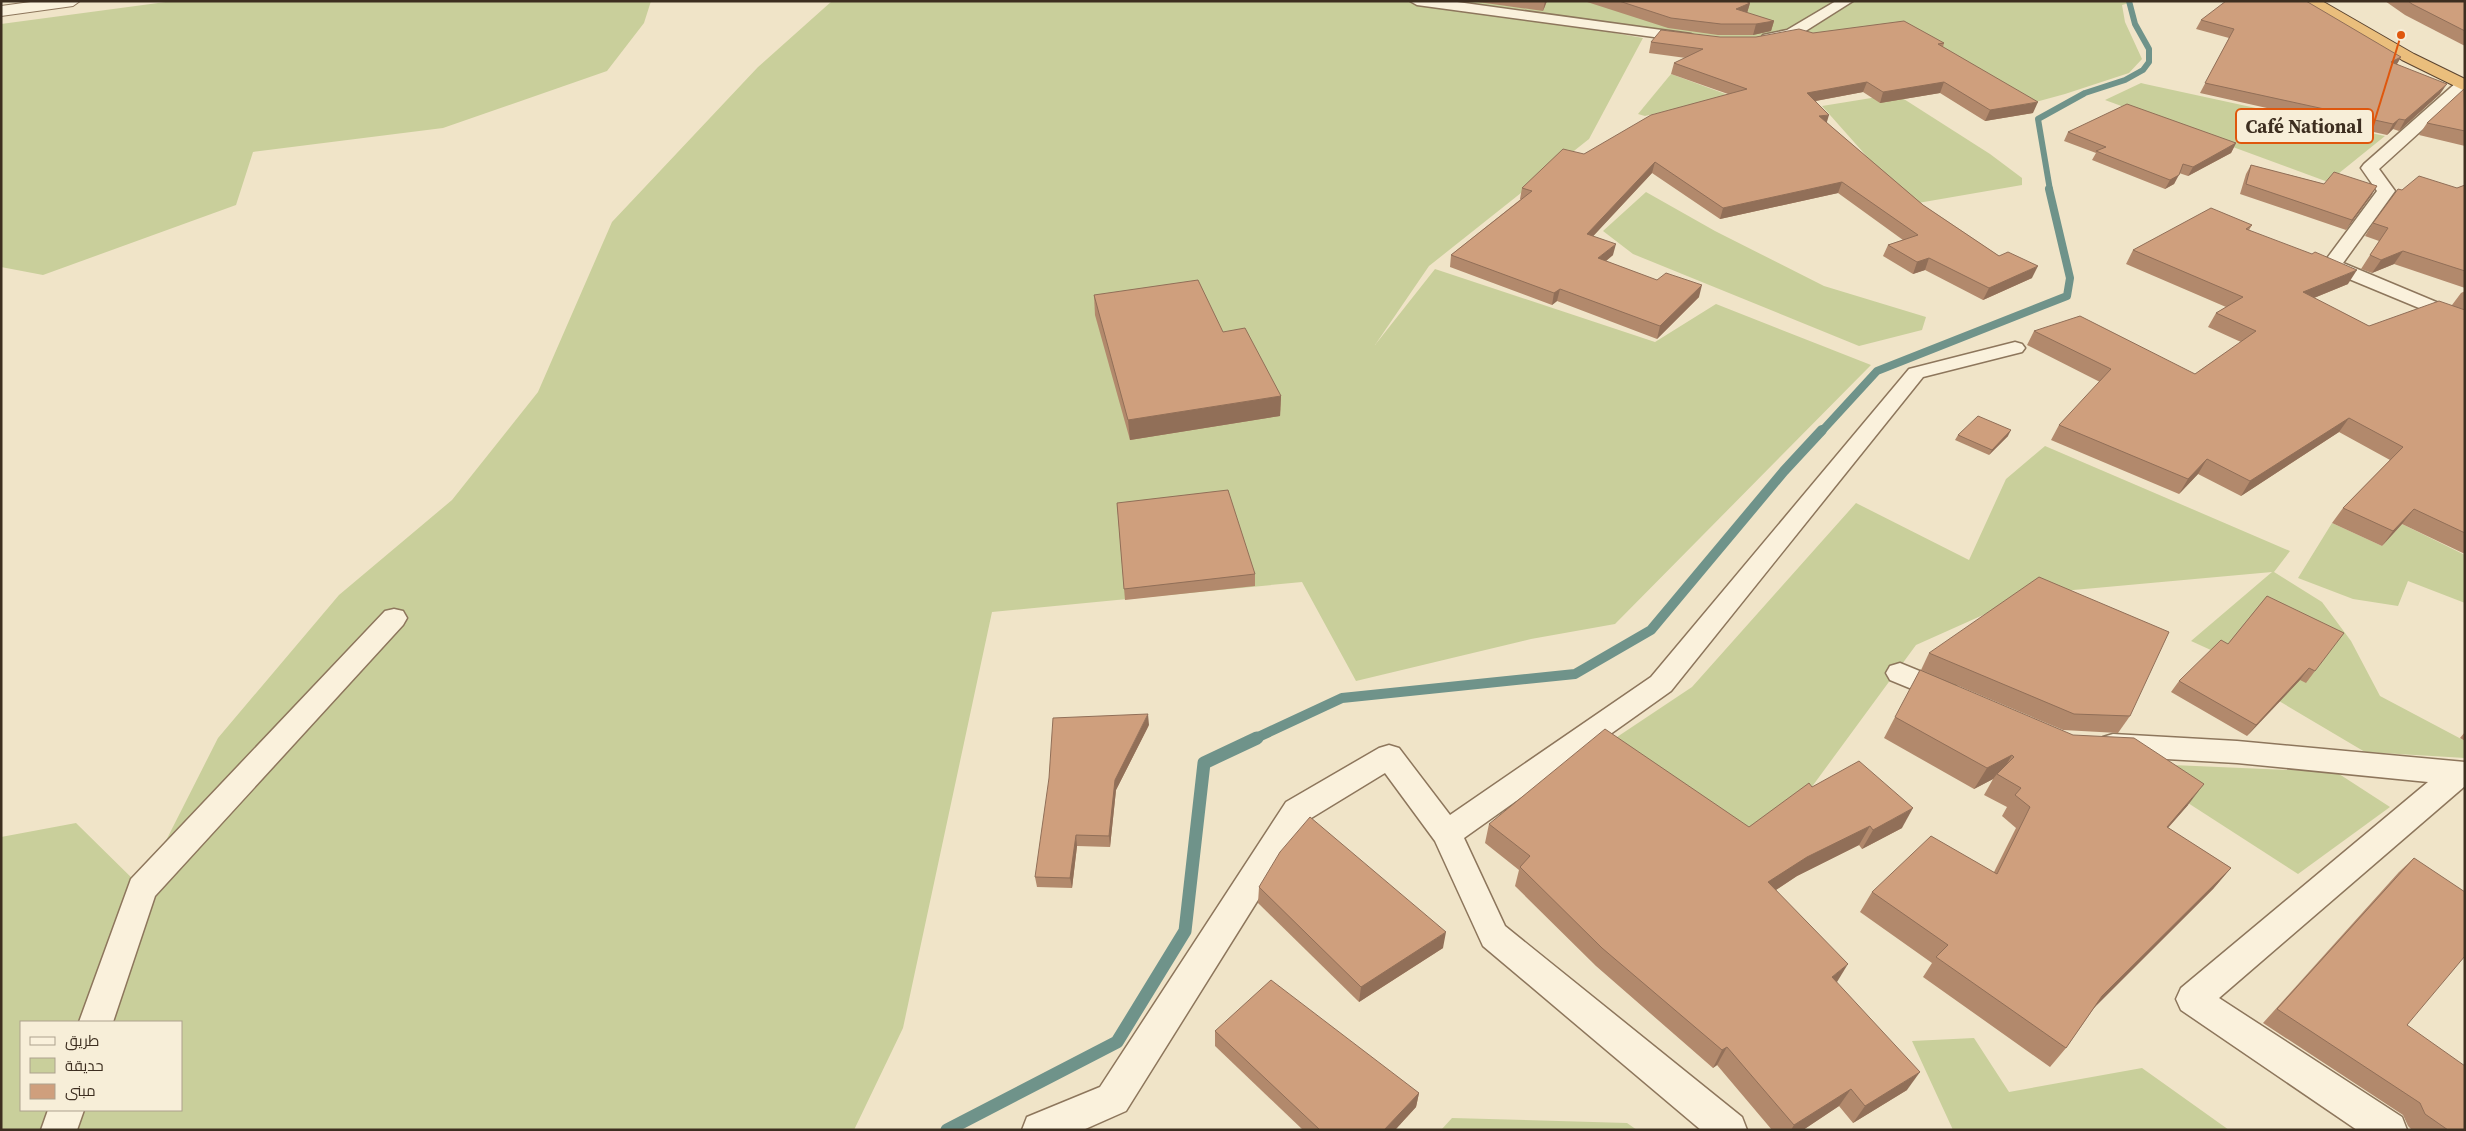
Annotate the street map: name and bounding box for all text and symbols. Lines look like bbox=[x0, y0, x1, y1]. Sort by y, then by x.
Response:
callout: Café National bbox=[2236, 109, 2373, 143]
text: Café National bbox=[2245, 113, 2363, 139]
legend bbox=[20, 1021, 182, 1111]
text: طريق bbox=[65, 1030, 99, 1051]
text: حديقة bbox=[65, 1055, 104, 1076]
text: مبنى bbox=[65, 1080, 96, 1101]

